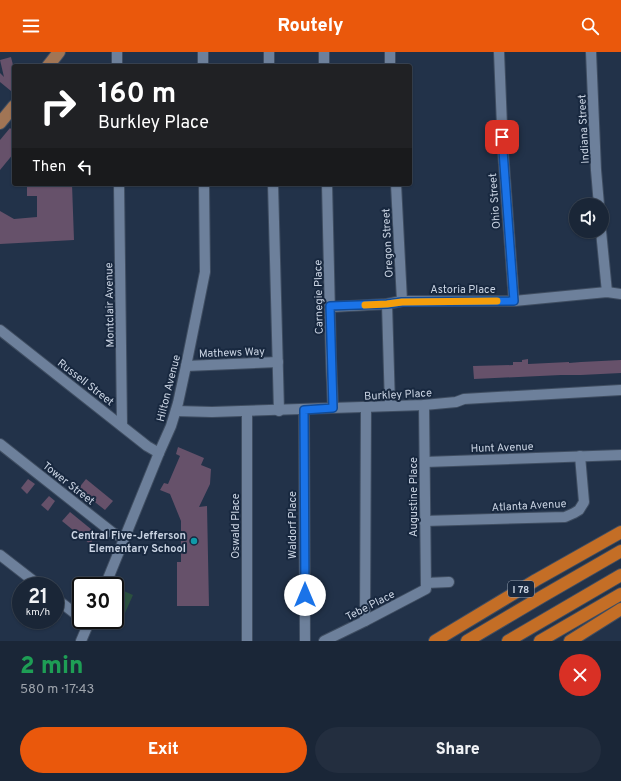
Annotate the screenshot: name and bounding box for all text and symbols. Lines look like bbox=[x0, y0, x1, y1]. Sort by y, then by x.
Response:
icon: menu bbox=[20, 15, 42, 37]
text: Routely bbox=[277, 15, 344, 38]
icon: search bbox=[579, 15, 601, 37]
text: 160 m bbox=[98, 77, 176, 113]
icon: right bbox=[32, 80, 84, 132]
street label: Indiana Street bbox=[575, 94, 593, 164]
text: Burkley Place bbox=[98, 112, 209, 135]
pin bbox=[485, 120, 519, 154]
icon: arrive bbox=[491, 126, 513, 148]
icon: left bbox=[74, 156, 96, 178]
text: Then bbox=[32, 158, 66, 177]
street label: Ohio Street bbox=[486, 172, 504, 229]
map controls bbox=[569, 198, 609, 238]
button: sound bbox=[569, 198, 609, 238]
street label: Oregon Street bbox=[379, 208, 397, 278]
street label: Carnegie Place bbox=[311, 260, 327, 334]
street label: Montclair Avenue bbox=[102, 262, 118, 348]
street label: Astoria Place bbox=[430, 283, 496, 297]
street label: Mathews Way bbox=[199, 345, 265, 361]
street label: Hilton Avenue bbox=[154, 353, 184, 423]
street label: Russell Street bbox=[54, 356, 117, 409]
street label: Burkley Place bbox=[364, 386, 432, 404]
street label: Hunt Avenue bbox=[470, 440, 534, 456]
street label: Augustine Place bbox=[407, 457, 421, 537]
street label: Tower Street bbox=[39, 459, 97, 509]
street label: Waldorf Place bbox=[286, 491, 300, 559]
street label: Oswald Place bbox=[229, 493, 243, 559]
street label: Atlanta Avenue bbox=[491, 497, 567, 515]
place label: Central Five-Jefferson Elementary School bbox=[71, 529, 186, 556]
marker: Central Five-Jefferson Elementary School bbox=[189, 536, 199, 546]
position arrow bbox=[284, 574, 326, 616]
speed limit sign: 30 bbox=[72, 577, 124, 629]
road number: I 78 bbox=[508, 581, 534, 597]
text: 21 bbox=[28, 585, 48, 611]
street label: Tebe Place bbox=[343, 587, 398, 624]
text: km/h bbox=[26, 606, 50, 619]
text: 2 min bbox=[20, 652, 84, 682]
button: close bbox=[559, 654, 601, 696]
text: 580 m · 17:43 bbox=[20, 682, 94, 698]
button: Exit bbox=[20, 727, 307, 773]
button: Share bbox=[315, 727, 601, 773]

